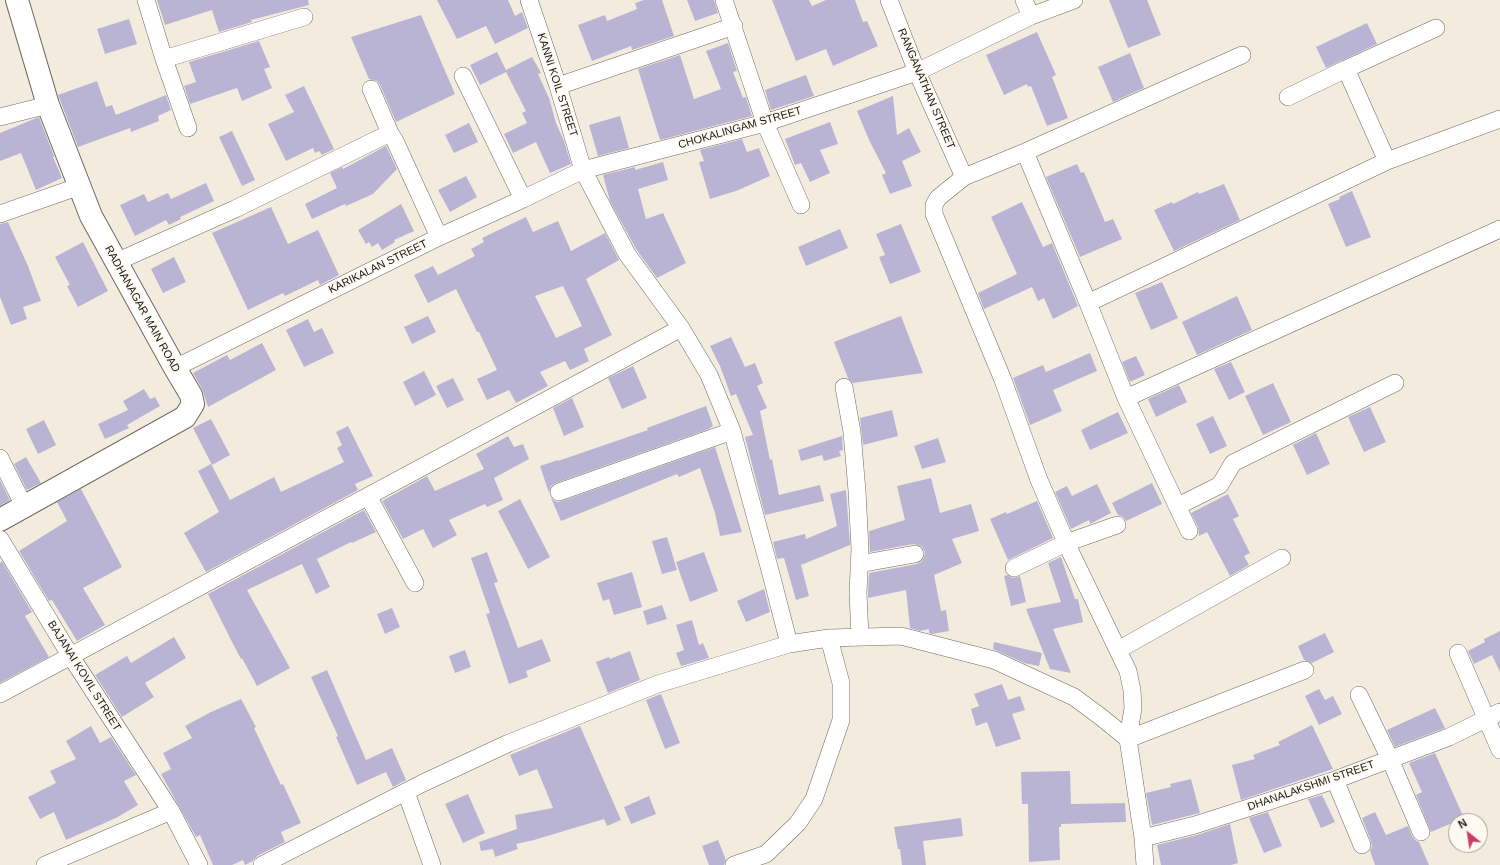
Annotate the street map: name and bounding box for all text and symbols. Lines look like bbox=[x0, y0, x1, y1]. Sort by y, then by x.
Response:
street label: RANGANATHAN STREET bbox=[895, 27, 957, 151]
street label: KANNI KOIL STREET bbox=[534, 32, 580, 138]
street label: CHOKALINGAM STREET bbox=[677, 104, 803, 152]
street label: KARIKALAN STREET bbox=[326, 237, 430, 297]
street label: RADHANAGAR MAIN ROAD bbox=[102, 243, 182, 375]
street label: BAJANAI KOVIL STREET bbox=[45, 618, 123, 734]
street label: DHANALAKSHMI STREET bbox=[1246, 758, 1376, 814]
north arrow bbox=[1448, 813, 1488, 853]
text: N bbox=[1456, 816, 1469, 831]

